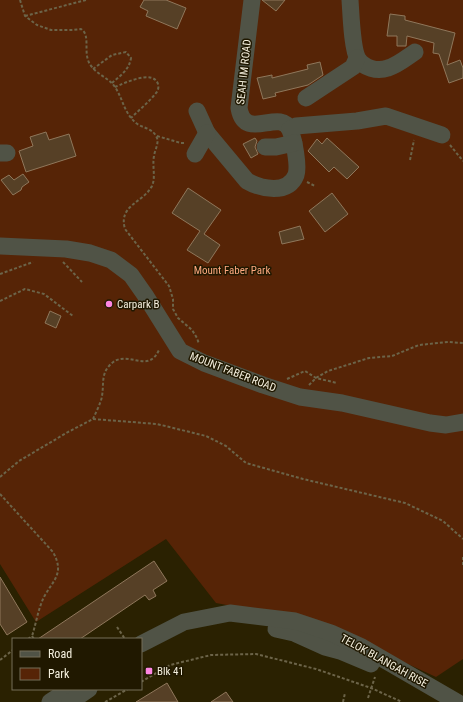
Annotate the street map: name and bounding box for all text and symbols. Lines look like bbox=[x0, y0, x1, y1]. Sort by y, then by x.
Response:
street label: SEAH IM ROAD bbox=[234, 39, 254, 105]
park label: Mount Faber Park bbox=[194, 264, 270, 277]
place label: Carpark B bbox=[117, 298, 159, 311]
marker: Carpark B bbox=[104, 299, 114, 309]
street label: MOUNT FABER ROAD bbox=[188, 350, 278, 394]
street label: TELOK BLANGAH RISE bbox=[338, 632, 430, 691]
legend bbox=[12, 638, 142, 690]
text: Road bbox=[48, 647, 72, 661]
place label: Blk 41 bbox=[157, 665, 184, 678]
marker: Blk 41 bbox=[144, 666, 154, 676]
text: Park bbox=[48, 667, 70, 681]

